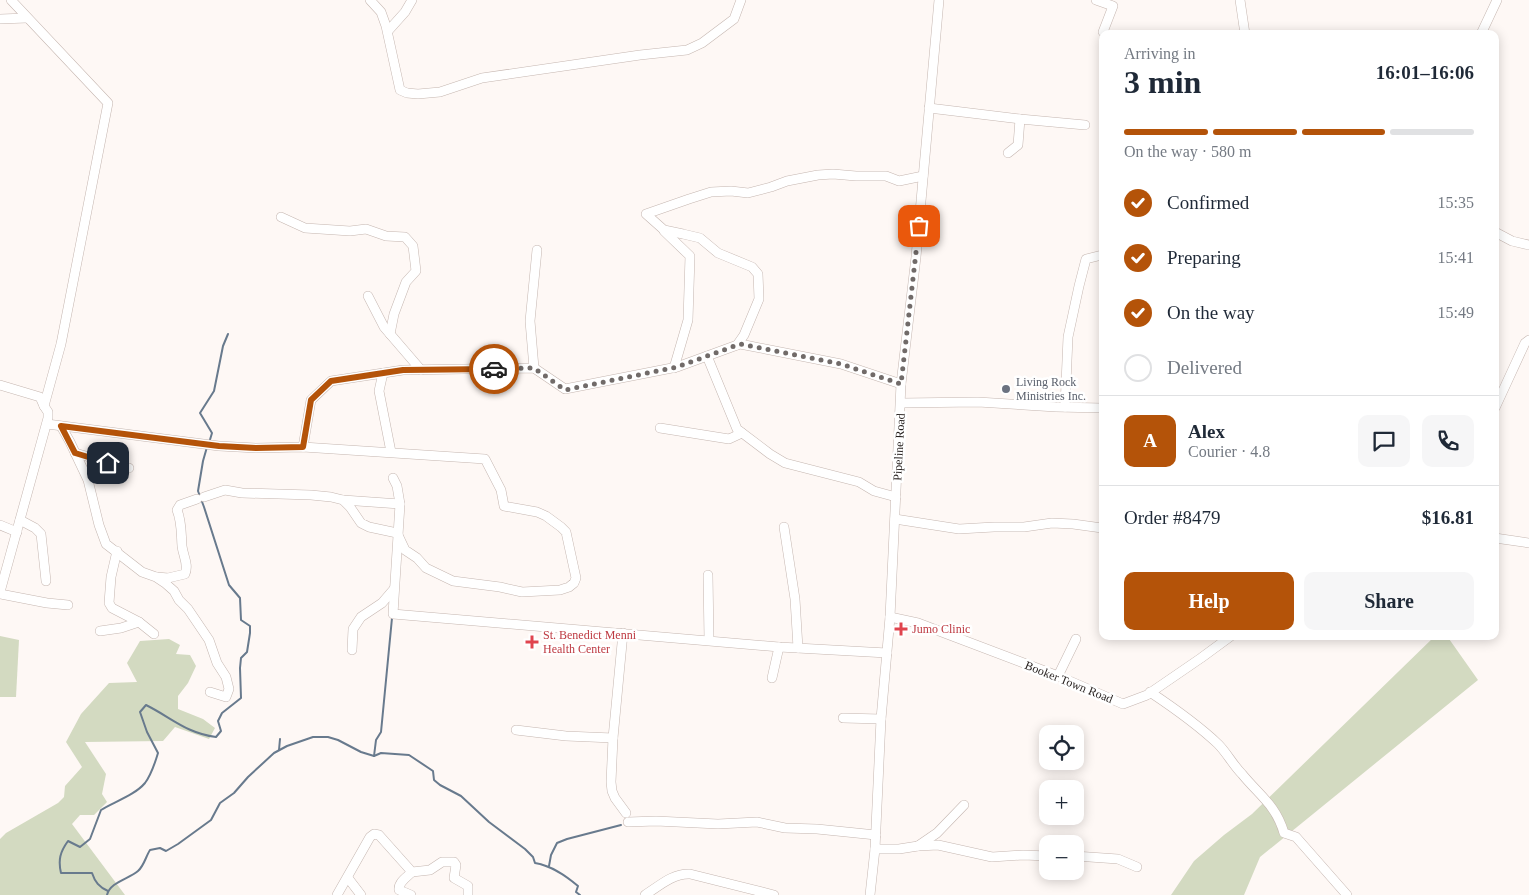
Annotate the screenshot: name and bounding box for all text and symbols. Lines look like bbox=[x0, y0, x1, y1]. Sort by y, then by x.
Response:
text: Arriving in bbox=[1124, 45, 1196, 62]
text: 16:01–16:06 bbox=[1376, 62, 1474, 83]
text: 3 min bbox=[1124, 64, 1201, 100]
text: On the way · 580 m bbox=[1124, 143, 1252, 160]
icon: check bbox=[1124, 189, 1152, 217]
text: Confirmed bbox=[1167, 192, 1249, 213]
text: 15:35 bbox=[1438, 194, 1474, 211]
pin bbox=[898, 205, 940, 247]
icon: bag bbox=[905, 212, 933, 240]
icon: check bbox=[1124, 244, 1152, 272]
text: Preparing bbox=[1167, 247, 1241, 268]
text: 15:41 bbox=[1438, 249, 1474, 266]
icon: check bbox=[1124, 299, 1152, 327]
text: On the way bbox=[1167, 302, 1255, 323]
text: 15:49 bbox=[1438, 304, 1474, 321]
courier bbox=[469, 344, 519, 394]
icon: car bbox=[480, 355, 508, 383]
text: Delivered bbox=[1167, 357, 1242, 378]
place label: Living Rock Ministries Inc. bbox=[1016, 375, 1086, 403]
marker: Living Rock Ministries Inc. bbox=[1000, 383, 1012, 395]
street label: Pipeline Road bbox=[890, 413, 908, 481]
button: chat bbox=[1358, 415, 1410, 467]
button: phone bbox=[1422, 415, 1474, 467]
text: Alex bbox=[1188, 421, 1225, 442]
text: A bbox=[1143, 430, 1157, 451]
pin bbox=[87, 442, 129, 484]
text: Courier · 4.8 bbox=[1188, 443, 1270, 460]
icon: home bbox=[94, 449, 122, 477]
text: Order #8479 bbox=[1124, 507, 1221, 528]
text: $16.81 bbox=[1422, 507, 1474, 528]
button: Help bbox=[1124, 572, 1294, 630]
button: Share bbox=[1304, 572, 1474, 630]
marker: Jumo Clinic bbox=[894, 622, 908, 636]
place label: Jumo Clinic bbox=[912, 622, 970, 636]
place label: St. Benedict Menni Health Center bbox=[543, 628, 637, 656]
marker: St. Benedict Menni Health Center bbox=[525, 635, 539, 649]
street label: Booker Town Road bbox=[1023, 658, 1115, 706]
map controls bbox=[1039, 725, 1084, 880]
button: locate bbox=[1039, 725, 1084, 770]
button: + bbox=[1039, 780, 1084, 825]
button: − bbox=[1039, 835, 1084, 880]

